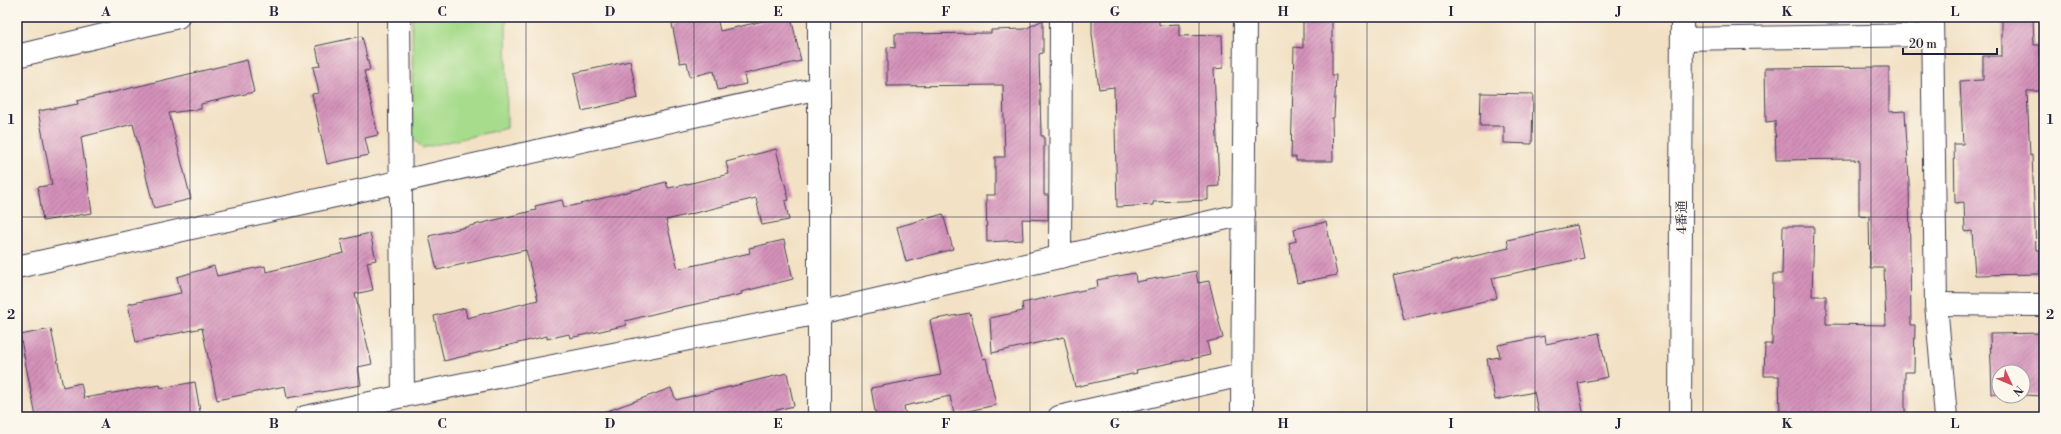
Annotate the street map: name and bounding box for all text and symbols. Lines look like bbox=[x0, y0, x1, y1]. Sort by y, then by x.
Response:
text: A bbox=[100, 4, 111, 20]
text: B bbox=[269, 4, 279, 20]
text: C bbox=[437, 4, 447, 20]
text: D bbox=[605, 4, 615, 20]
text: E bbox=[773, 4, 783, 20]
text: F bbox=[941, 4, 951, 20]
text: G bbox=[1110, 4, 1121, 20]
text: H bbox=[1278, 4, 1289, 20]
text: I bbox=[1448, 4, 1454, 20]
text: J bbox=[1614, 4, 1622, 20]
text: K bbox=[1782, 4, 1793, 20]
text: L bbox=[1951, 4, 1960, 20]
scale bar bbox=[1903, 30, 1997, 56]
text: 20 m bbox=[1909, 37, 1937, 52]
text: 1 bbox=[8, 112, 15, 128]
text: 1 bbox=[2047, 112, 2054, 128]
street label: 4番通 bbox=[1674, 200, 1690, 234]
text: 2 bbox=[7, 307, 15, 323]
text: 2 bbox=[2046, 307, 2054, 323]
north arrow bbox=[1991, 364, 2031, 404]
text: N bbox=[2009, 382, 2026, 398]
text: A bbox=[100, 416, 111, 432]
text: B bbox=[269, 416, 279, 432]
text: C bbox=[437, 416, 447, 432]
text: D bbox=[605, 416, 615, 432]
text: E bbox=[773, 416, 783, 432]
text: F bbox=[941, 416, 951, 432]
text: G bbox=[1110, 416, 1121, 432]
text: H bbox=[1278, 416, 1289, 432]
text: I bbox=[1448, 416, 1454, 432]
text: J bbox=[1614, 416, 1622, 432]
text: K bbox=[1782, 416, 1793, 432]
text: L bbox=[1951, 416, 1960, 432]

